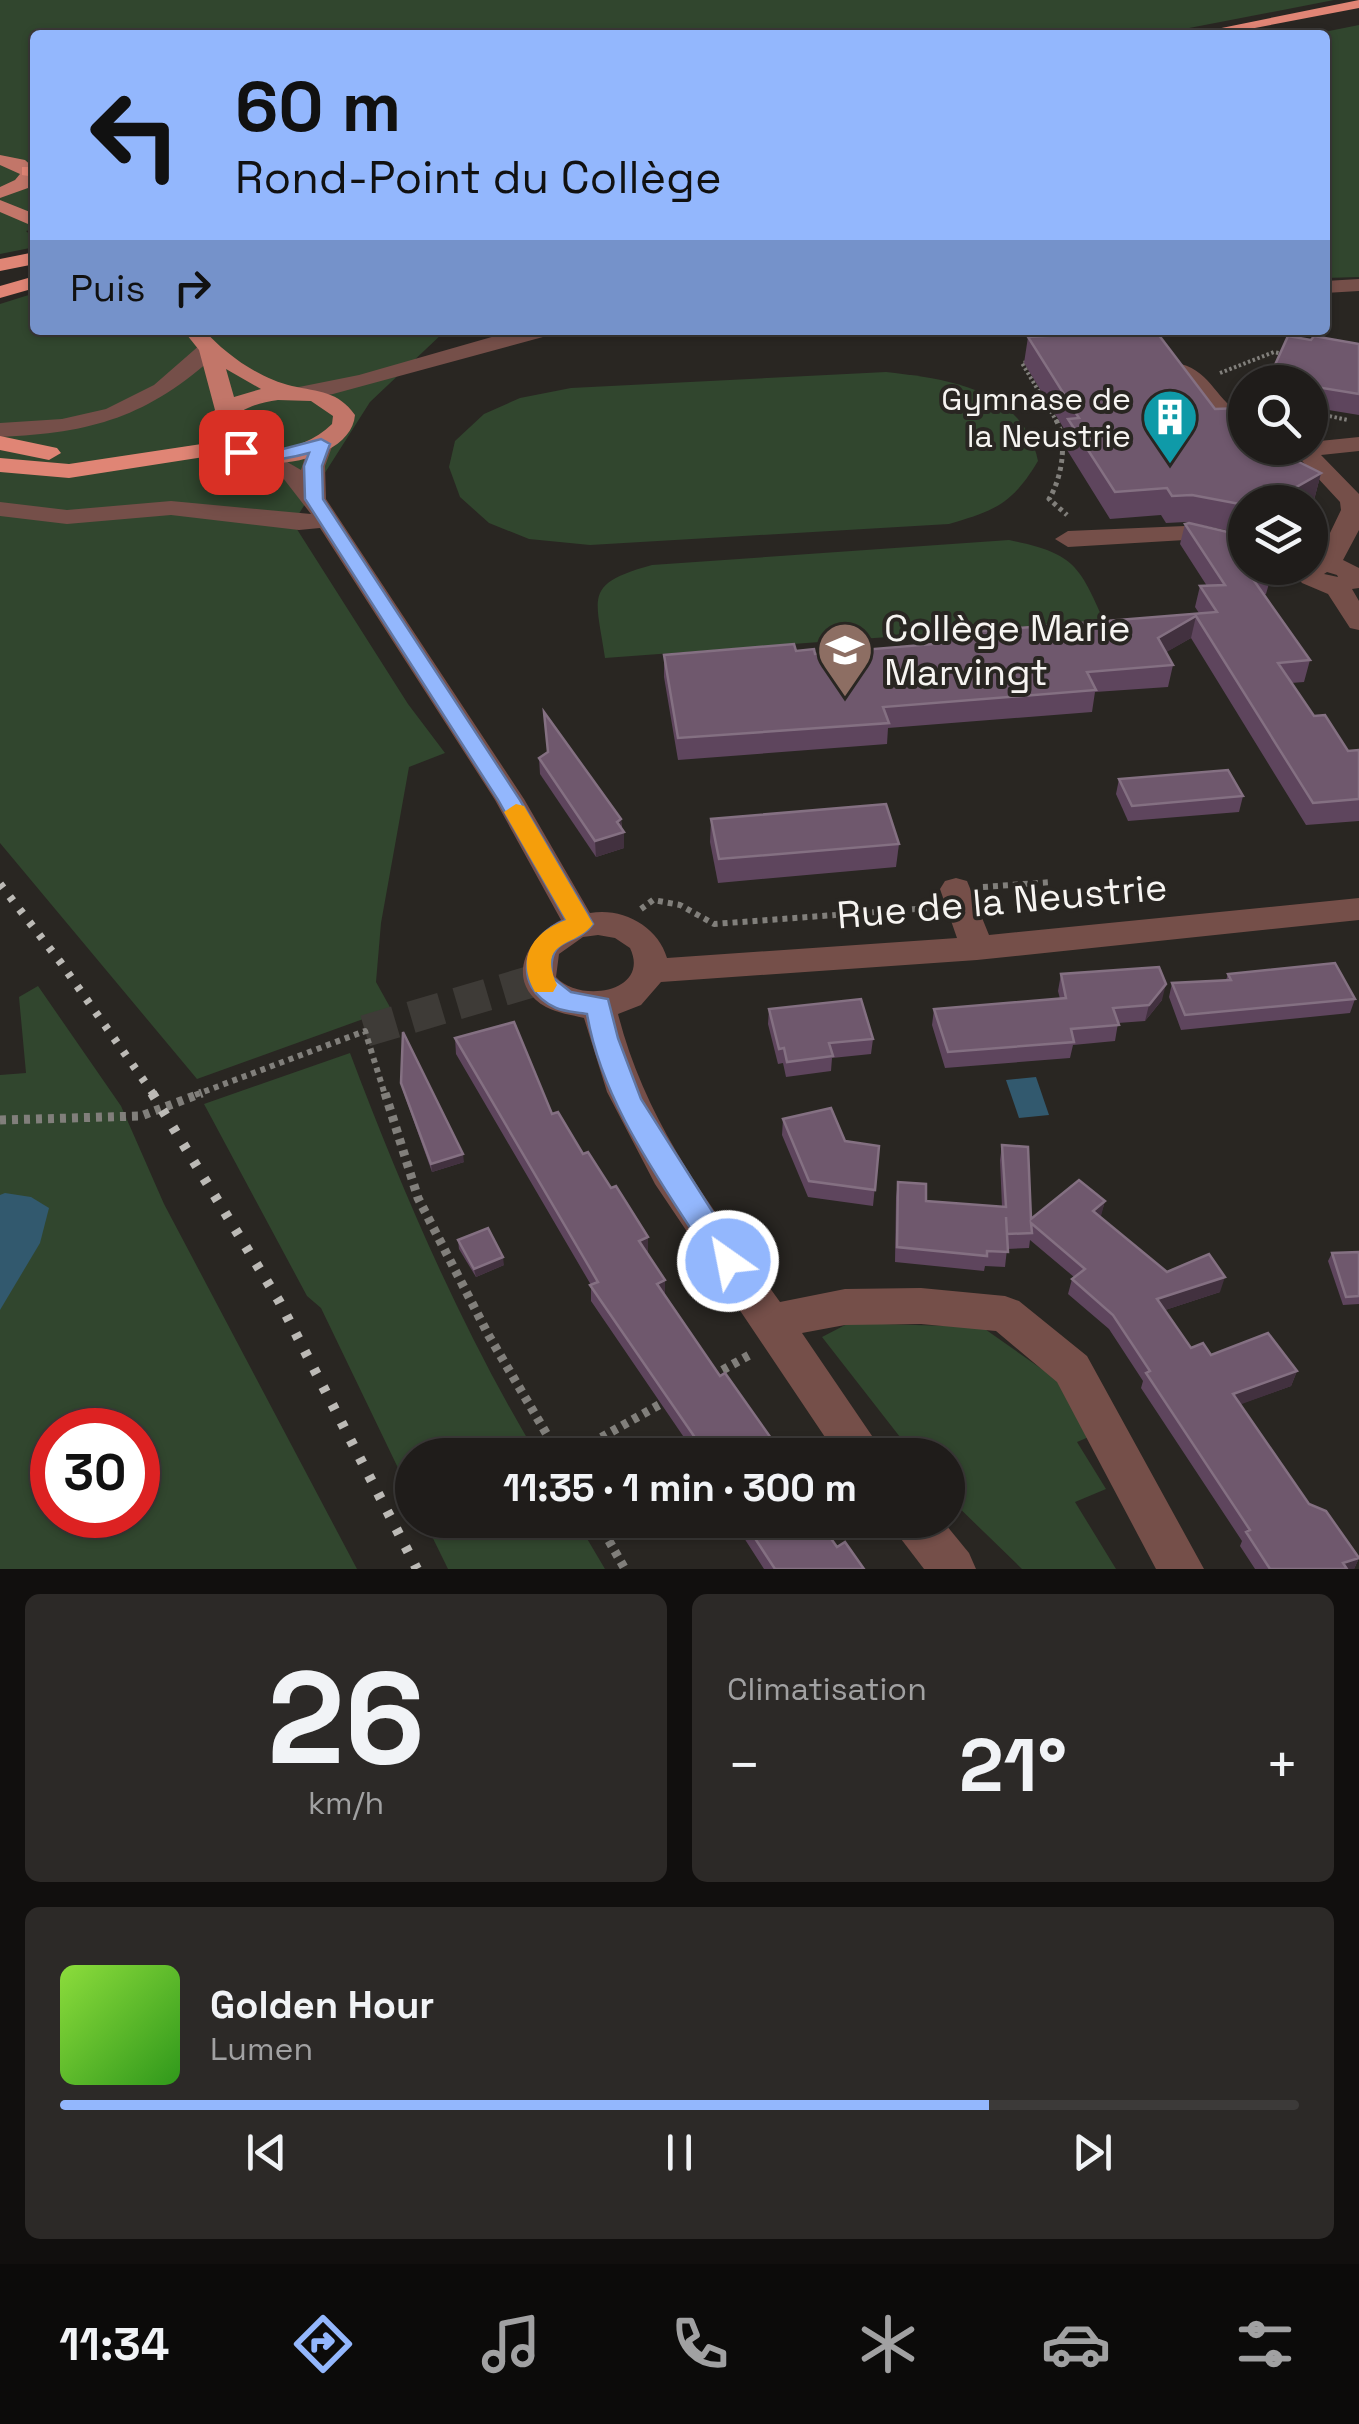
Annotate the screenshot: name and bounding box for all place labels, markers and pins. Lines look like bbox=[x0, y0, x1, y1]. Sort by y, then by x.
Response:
place label: Gymnase de la Neustrie bbox=[941, 379, 1131, 456]
building icon: Gymnase de la Neustrie bbox=[1140, 387, 1200, 466]
pin bbox=[199, 410, 284, 495]
place label: Collège Marie Marvingt bbox=[884, 604, 1131, 696]
school or university icon: Collège Marie Marvingt bbox=[815, 620, 875, 699]

